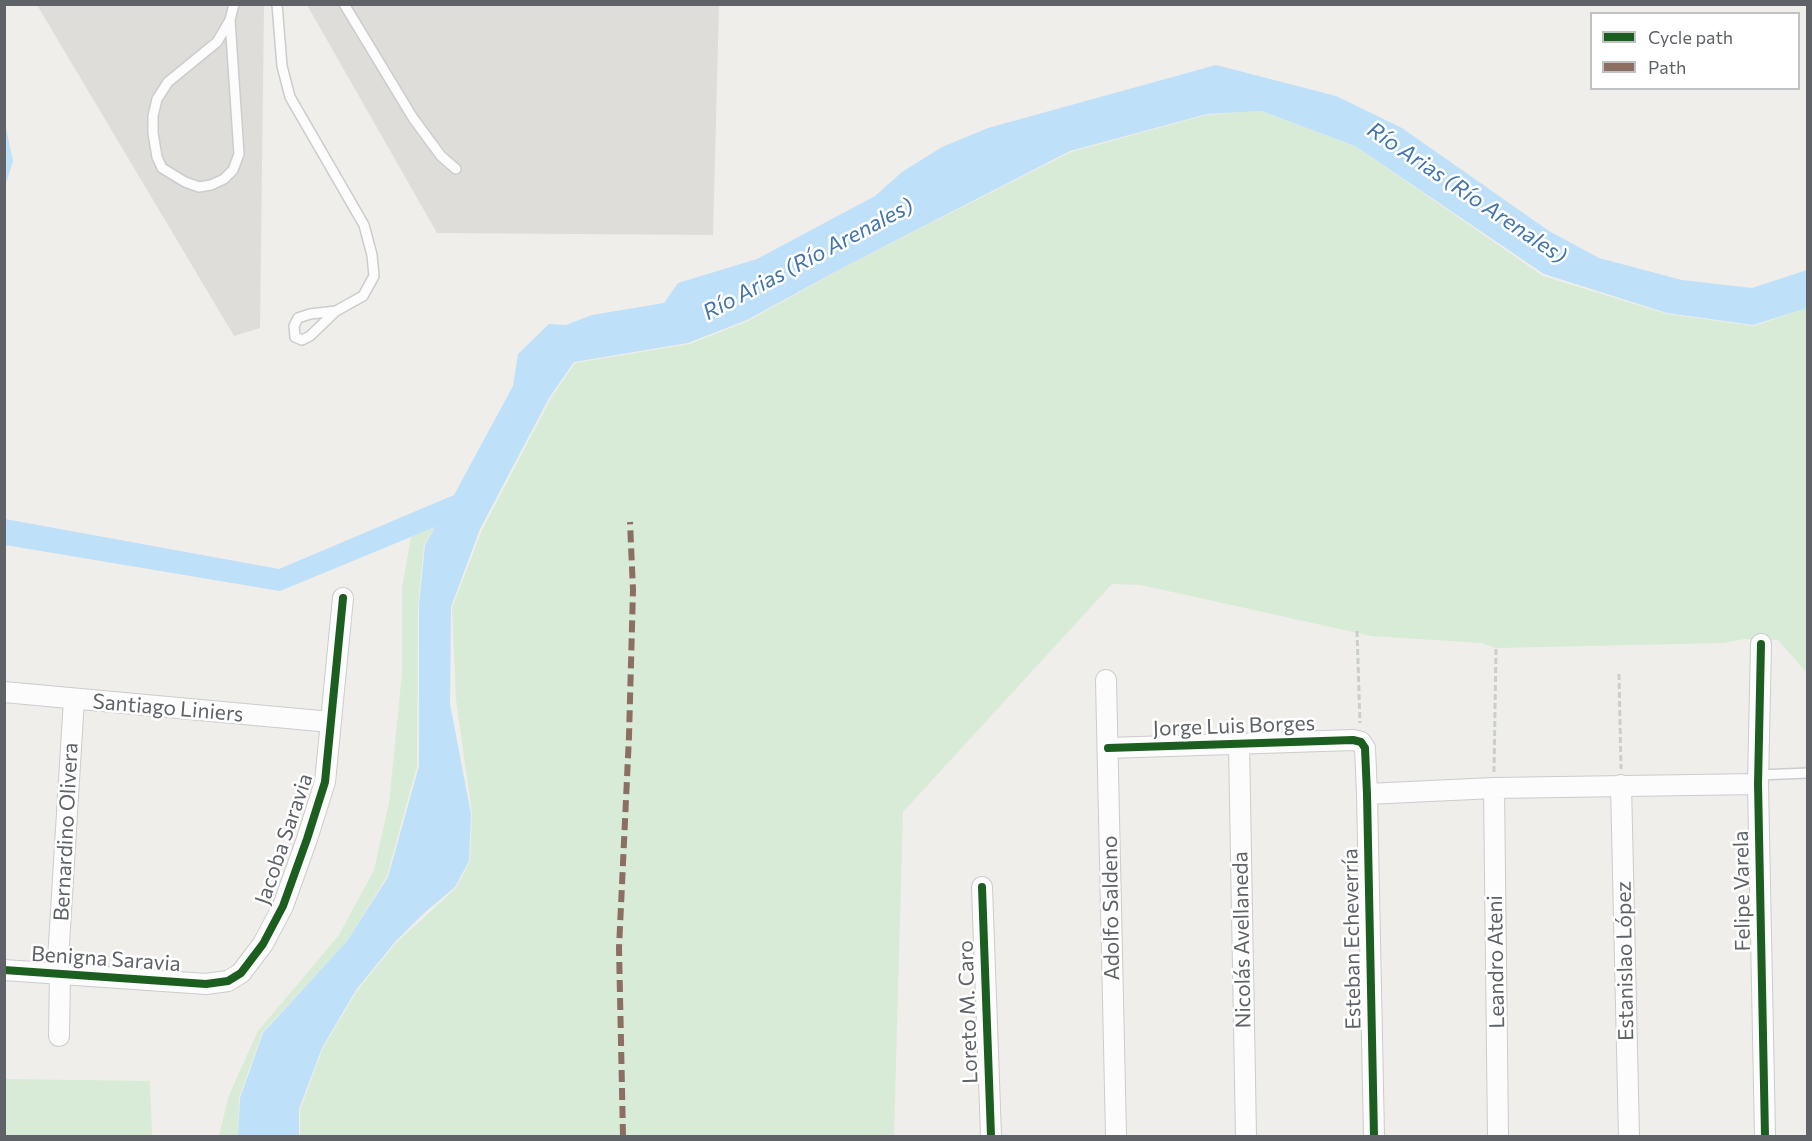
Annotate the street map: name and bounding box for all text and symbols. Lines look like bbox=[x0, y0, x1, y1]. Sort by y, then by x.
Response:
legend bbox=[1590, 12, 1800, 90]
text: Cycle path bbox=[1648, 26, 1733, 48]
text: Path bbox=[1648, 56, 1686, 78]
water label: Río Arias (Río Arenales) bbox=[1362, 117, 1572, 269]
water label: Río Arias (Río Arenales) bbox=[698, 192, 918, 326]
street label: Santiago Liniers bbox=[91, 689, 245, 727]
street label: Jorge Luis Borges bbox=[1152, 711, 1316, 741]
street label: Bernardino Olivera bbox=[49, 742, 83, 922]
street label: Jacoba Saravia bbox=[250, 770, 318, 908]
street label: Felipe Varela bbox=[1728, 830, 1756, 952]
street label: Adolfo Saldeno bbox=[1097, 835, 1125, 981]
street label: Esteban Echeverría bbox=[1338, 848, 1366, 1030]
street label: Nicolás Avellaneda bbox=[1228, 851, 1256, 1029]
street label: Estanislao López bbox=[1611, 881, 1639, 1041]
street label: Leandro Ateni bbox=[1482, 895, 1510, 1029]
street label: Loreto M. Caro bbox=[953, 940, 983, 1084]
street label: Benigna Saravia bbox=[30, 941, 182, 977]

